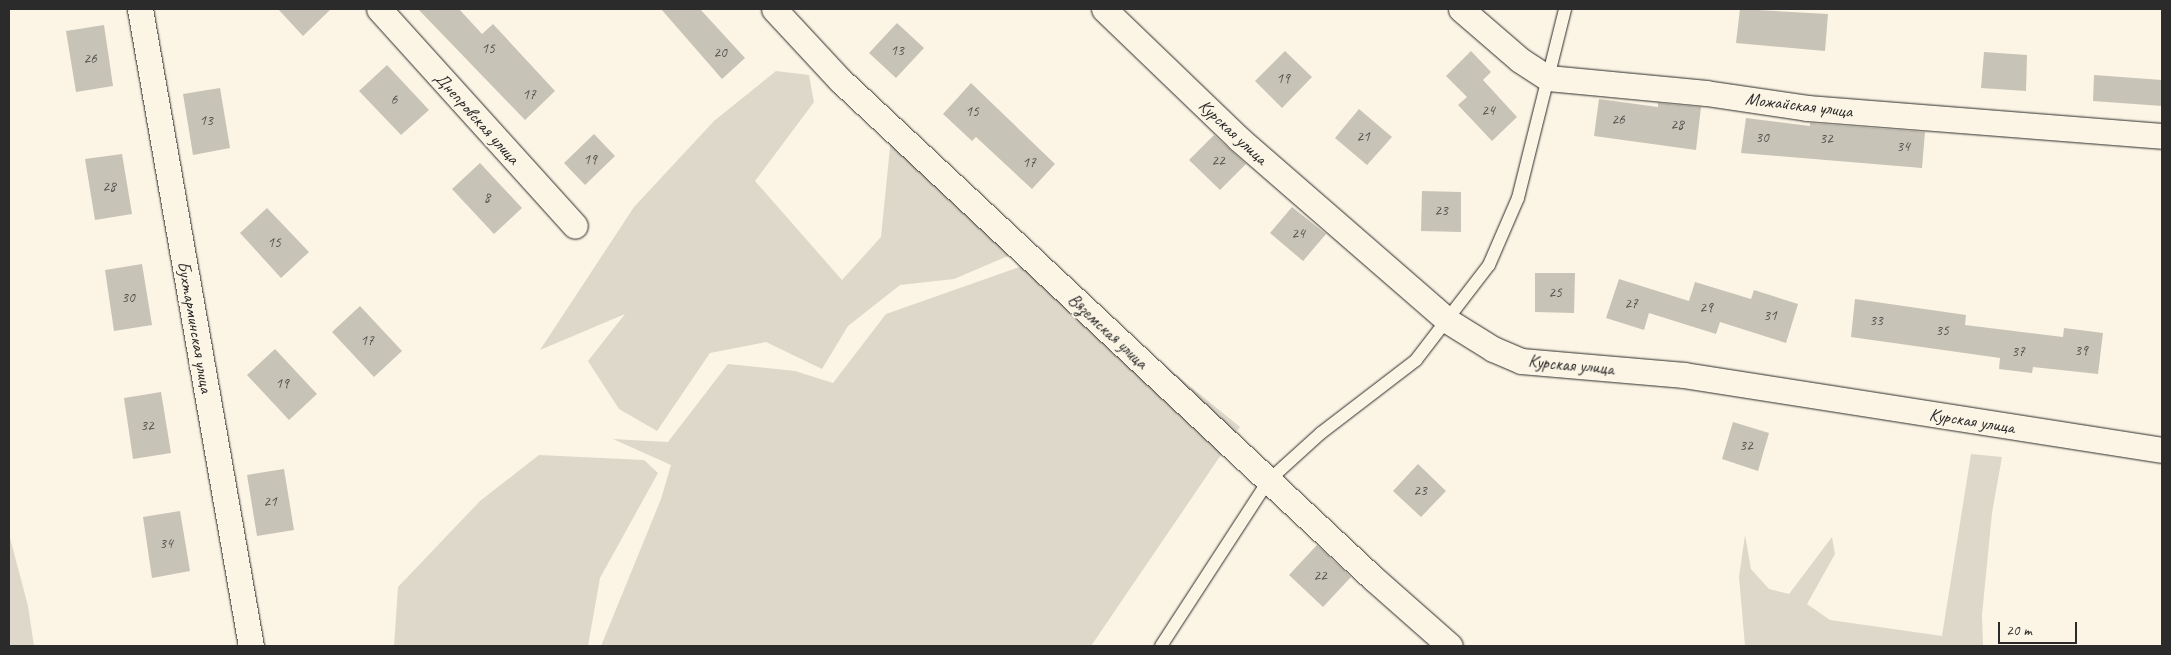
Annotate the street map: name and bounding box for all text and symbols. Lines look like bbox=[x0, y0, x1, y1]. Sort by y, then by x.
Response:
house number: 15 bbox=[481, 40, 495, 58]
house number: 13 bbox=[890, 42, 904, 60]
house number: 20 bbox=[713, 44, 727, 62]
house number: 26 bbox=[83, 50, 97, 68]
street label: Днепровская улица bbox=[429, 67, 525, 169]
house number: 19 bbox=[1276, 70, 1290, 88]
house number: 17 bbox=[522, 86, 536, 104]
street label: Можайская улица bbox=[1744, 88, 1854, 122]
house number: 6 bbox=[391, 91, 397, 109]
street label: Курская улица bbox=[1194, 95, 1272, 169]
house number: 24 bbox=[1481, 102, 1495, 120]
house number: 15 bbox=[965, 103, 979, 121]
house number: 26 bbox=[1611, 111, 1625, 129]
house number: 13 bbox=[199, 112, 213, 130]
house number: 28 bbox=[1670, 116, 1684, 134]
house number: 21 bbox=[1356, 128, 1370, 146]
house number: 30 bbox=[1755, 129, 1769, 147]
house number: 32 bbox=[1819, 130, 1833, 148]
house number: 34 bbox=[1896, 138, 1910, 156]
house number: 19 bbox=[583, 151, 597, 169]
house number: 22 bbox=[1211, 152, 1225, 170]
house number: 17 bbox=[1022, 154, 1036, 172]
house number: 28 bbox=[102, 178, 116, 196]
house number: 8 bbox=[484, 189, 490, 207]
house number: 23 bbox=[1434, 202, 1448, 220]
house number: 24 bbox=[1291, 225, 1305, 243]
house number: 15 bbox=[267, 234, 281, 252]
street label: Бухтарминская улица bbox=[173, 258, 217, 396]
house number: 25 bbox=[1548, 284, 1562, 302]
street label: Вяземская улица bbox=[1063, 288, 1153, 374]
house number: 30 bbox=[121, 289, 135, 307]
house number: 27 bbox=[1624, 295, 1638, 313]
house number: 29 bbox=[1699, 299, 1713, 317]
house number: 31 bbox=[1763, 307, 1777, 325]
house number: 33 bbox=[1869, 312, 1883, 330]
house number: 35 bbox=[1935, 322, 1949, 340]
house number: 17 bbox=[360, 332, 374, 350]
house number: 39 bbox=[2074, 342, 2088, 360]
house number: 37 bbox=[2011, 343, 2025, 361]
street label: Курская улица bbox=[1527, 350, 1615, 380]
house number: 19 bbox=[275, 375, 289, 393]
street label: Курская улица bbox=[1928, 404, 2016, 438]
house number: 32 bbox=[140, 417, 154, 435]
house number: 32 bbox=[1739, 437, 1753, 455]
house number: 23 bbox=[1413, 482, 1427, 500]
house number: 21 bbox=[263, 493, 277, 511]
house number: 34 bbox=[159, 535, 173, 553]
house number: 22 bbox=[1313, 567, 1327, 585]
scale bar bbox=[2001, 612, 2080, 644]
text: 20 m bbox=[2006, 621, 2032, 640]

